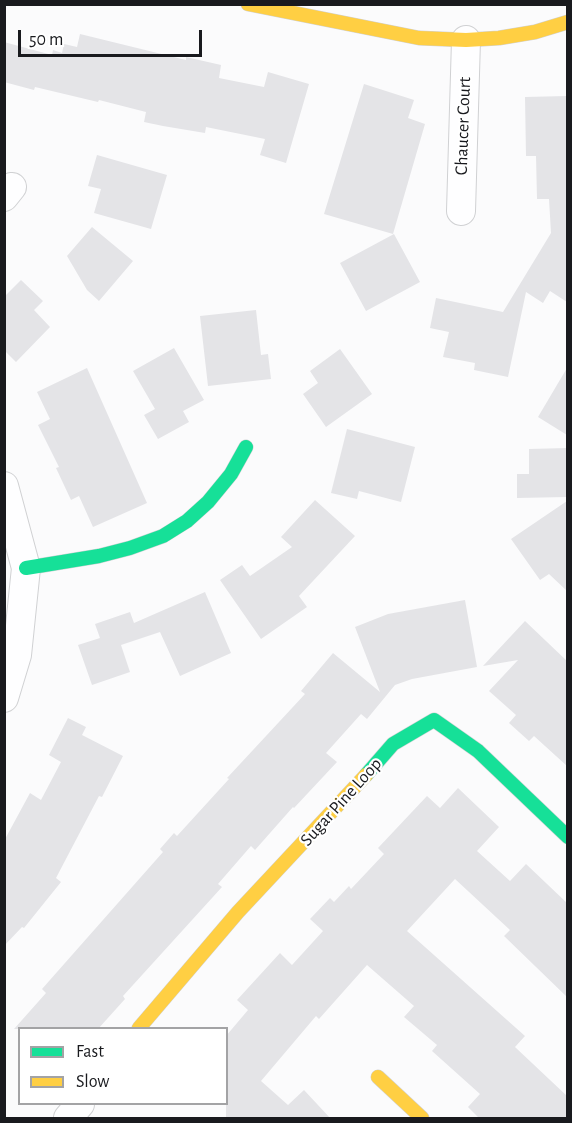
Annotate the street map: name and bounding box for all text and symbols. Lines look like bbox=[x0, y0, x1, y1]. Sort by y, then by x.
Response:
scale bar bbox=[21, 18, 206, 56]
text: 50 m bbox=[29, 31, 63, 49]
street label: Chaucer Court bbox=[450, 76, 476, 176]
street label: Sugar Pine Loop bbox=[296, 753, 386, 851]
legend bbox=[18, 1027, 228, 1105]
text: Fast bbox=[76, 1043, 104, 1061]
text: Slow bbox=[76, 1073, 109, 1091]

